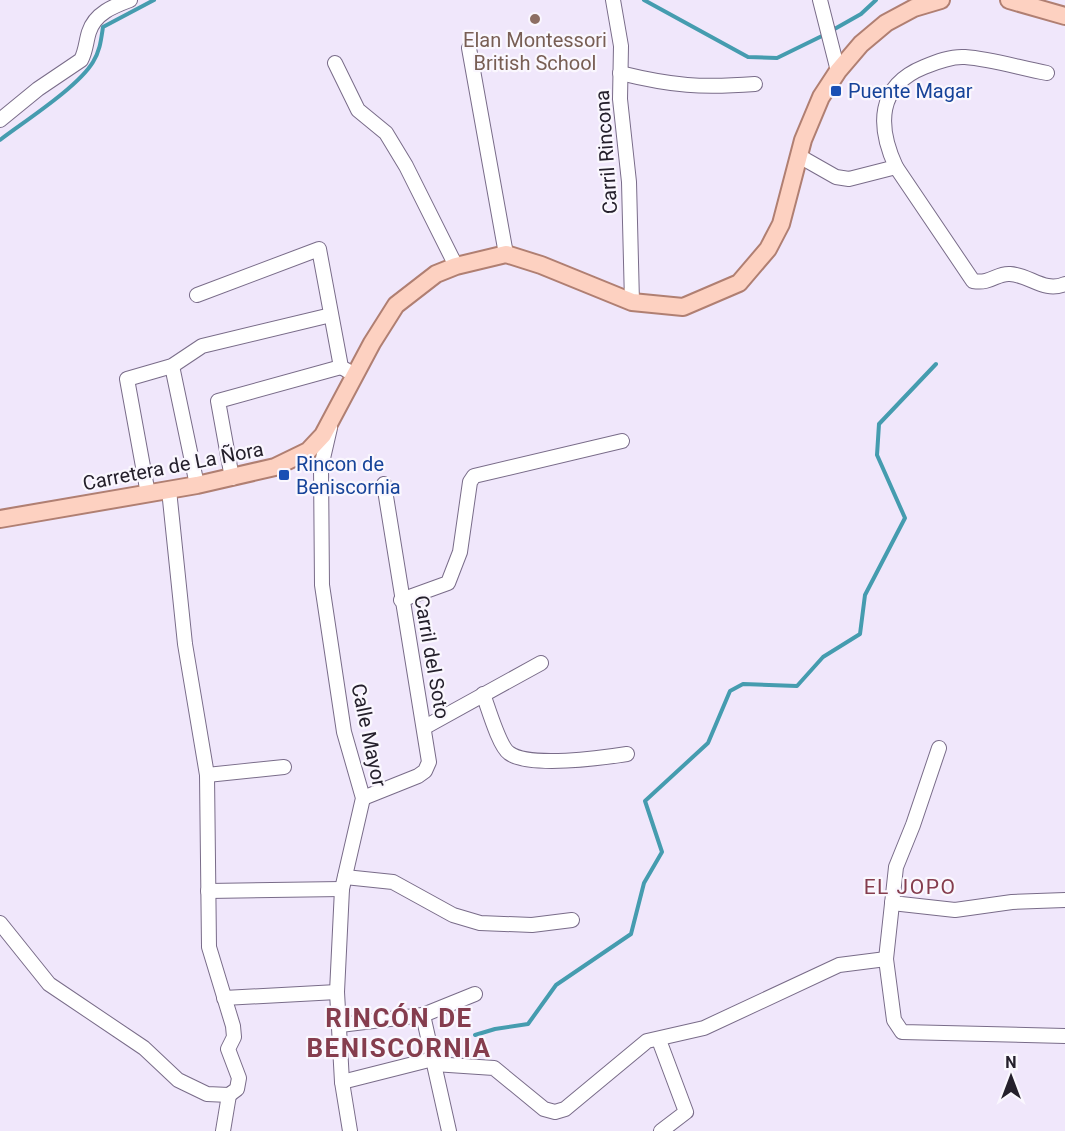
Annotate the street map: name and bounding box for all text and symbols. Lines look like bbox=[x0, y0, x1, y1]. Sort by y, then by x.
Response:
marker: Elan Montessori British School bbox=[528, 12, 542, 26]
place label: Elan Montessori British School bbox=[463, 28, 607, 75]
place label: Puente Magar bbox=[848, 79, 973, 103]
marker: Puente Magar bbox=[829, 84, 843, 98]
street label: Carril Rincona bbox=[590, 89, 622, 215]
street label: Carretera de La Ñora bbox=[81, 437, 265, 495]
place label: Rincon de Beniscornia bbox=[296, 452, 401, 499]
marker: Rincon de Beniscornia bbox=[277, 468, 291, 482]
street label: Carril del Soto bbox=[409, 593, 455, 721]
street label: Calle Mayor bbox=[346, 681, 392, 789]
district label: EL JOPO bbox=[864, 875, 956, 899]
district label: RINCÓN DE BENISCORNIA bbox=[307, 1003, 491, 1063]
north arrow bbox=[981, 1047, 1041, 1107]
text: N bbox=[1005, 1053, 1017, 1072]

